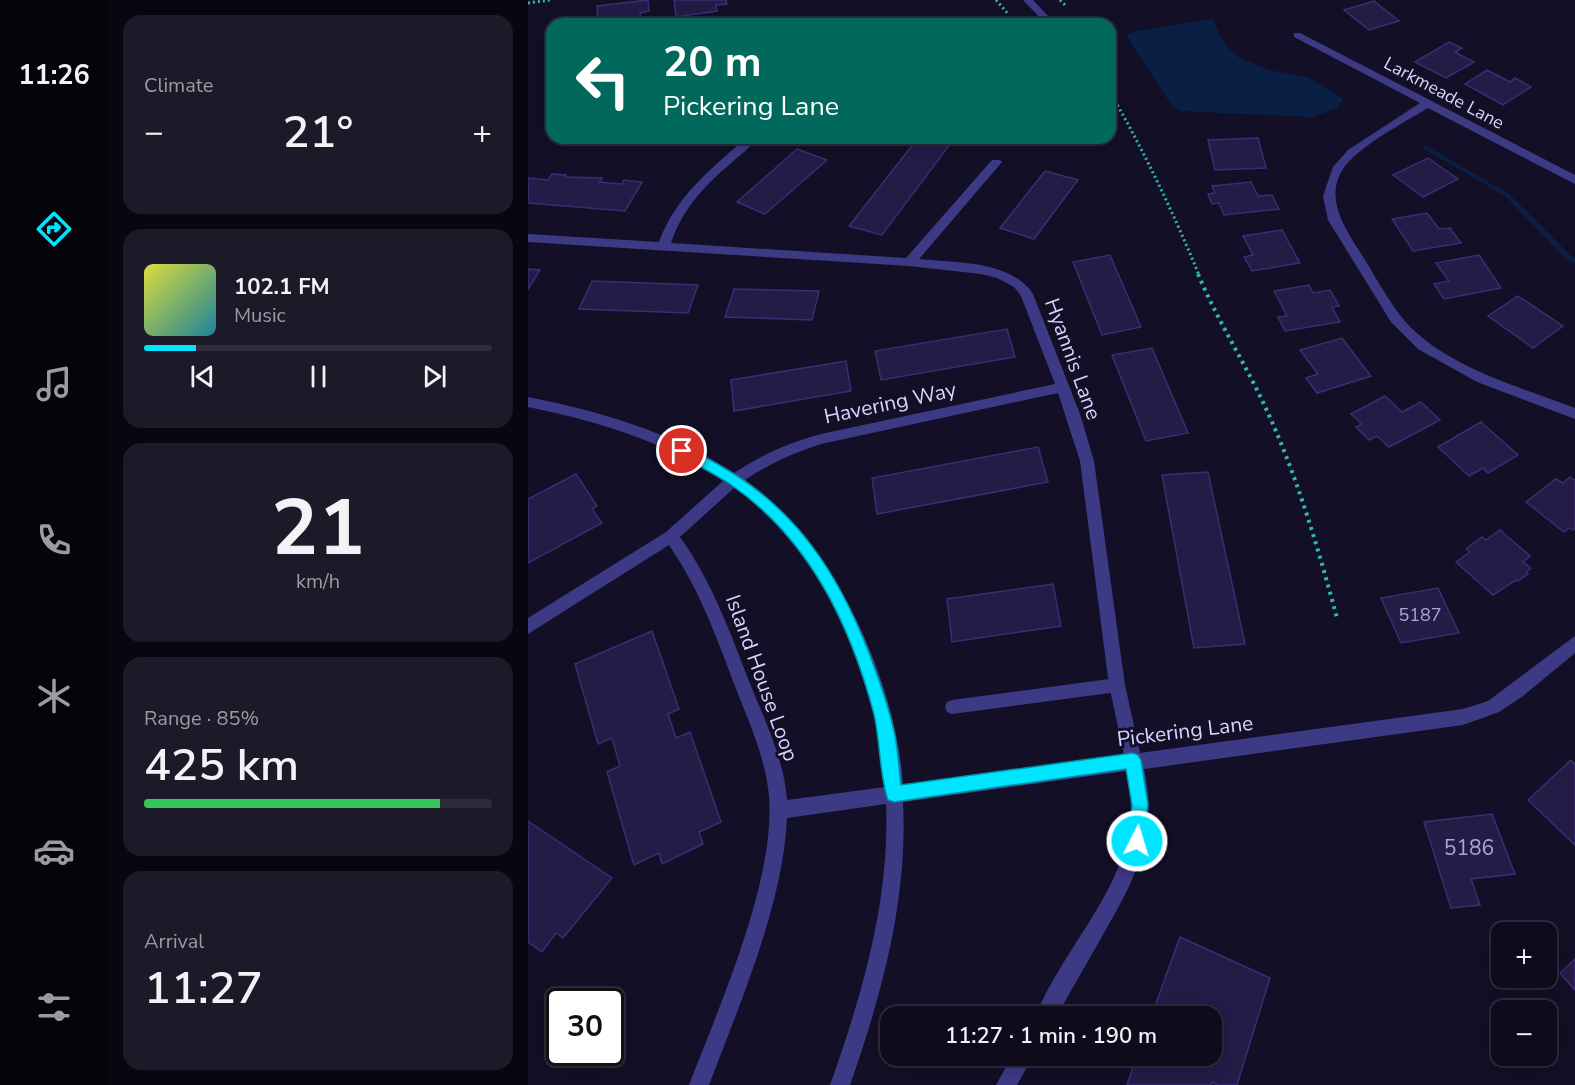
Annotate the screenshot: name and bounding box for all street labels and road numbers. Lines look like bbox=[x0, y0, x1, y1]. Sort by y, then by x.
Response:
street label: Larkmeade Lane bbox=[1380, 51, 1508, 135]
street label: Hyannis Lane bbox=[1038, 294, 1108, 424]
street label: Havering Way bbox=[821, 375, 959, 431]
street label: Island House Loop bbox=[719, 591, 805, 765]
street label: Pickering Lane bbox=[1115, 709, 1255, 753]

